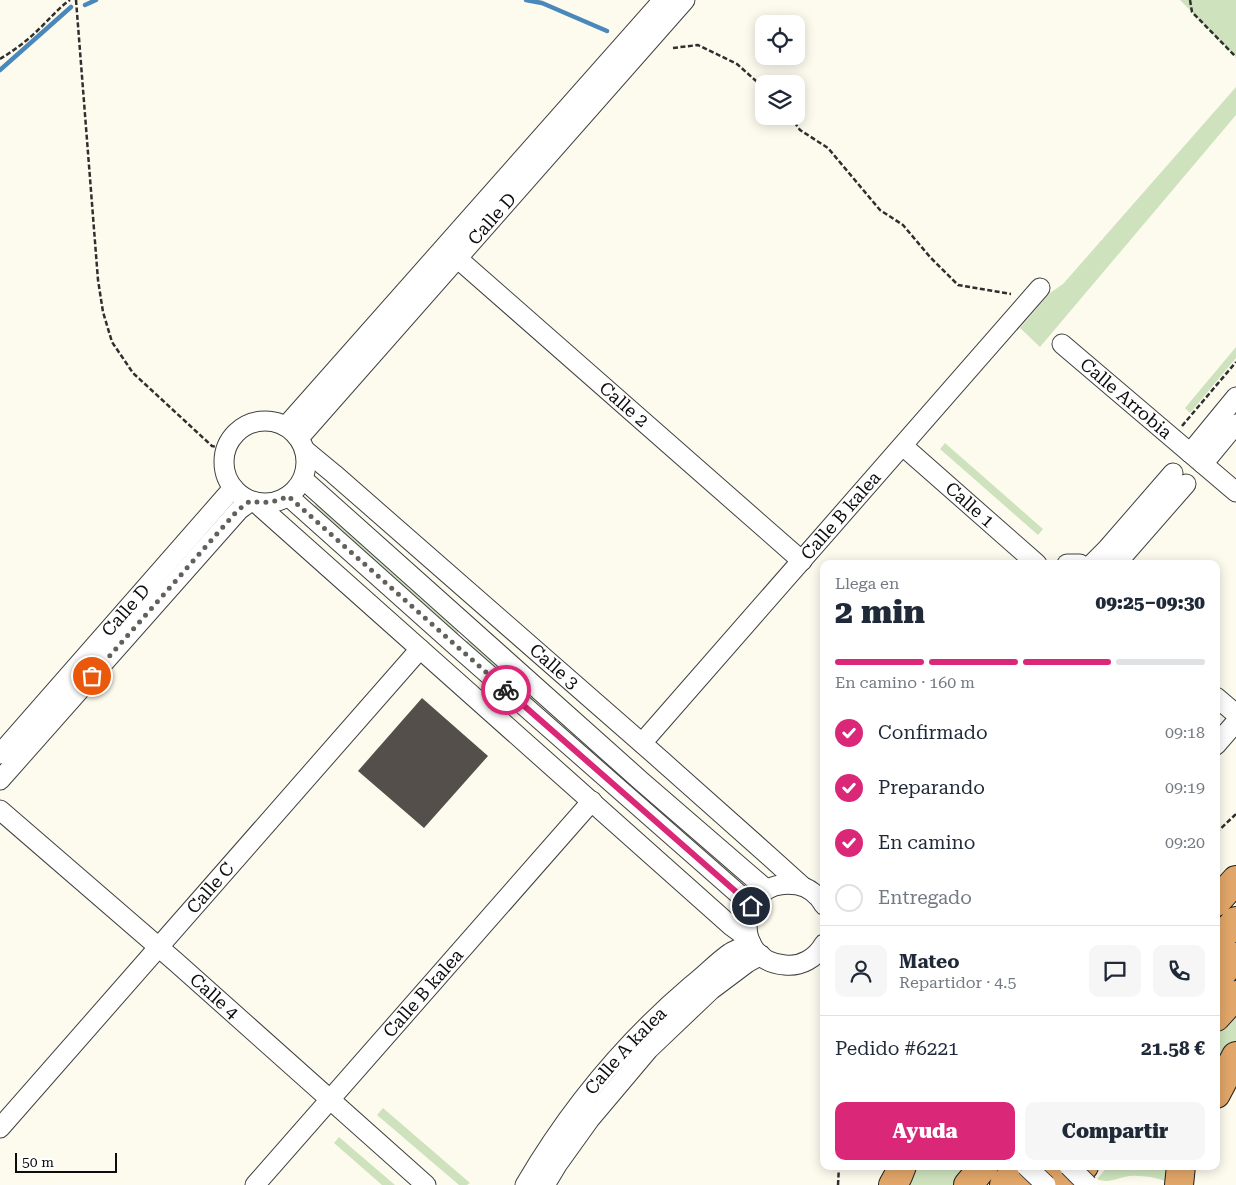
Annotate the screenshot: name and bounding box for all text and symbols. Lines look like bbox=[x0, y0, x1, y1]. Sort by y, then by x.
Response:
map controls bbox=[755, 15, 805, 125]
button: locate bbox=[755, 15, 805, 65]
button: layers bbox=[755, 75, 805, 125]
street label: Calle D bbox=[463, 188, 520, 249]
street label: Calle Arrobia bbox=[1076, 353, 1177, 443]
street label: Calle 2 bbox=[595, 377, 653, 431]
street label: Calle B kalea bbox=[796, 467, 885, 564]
street label: Calle 1 bbox=[941, 477, 999, 532]
text: Llega en bbox=[835, 574, 899, 593]
street label: Calle D bbox=[97, 580, 154, 640]
text: 09:25–09:30 bbox=[1096, 591, 1205, 614]
text: 2 min bbox=[835, 593, 925, 631]
street label: Calle 3 bbox=[526, 639, 583, 693]
pin bbox=[71, 655, 113, 697]
icon: bag bbox=[78, 662, 106, 690]
courier bbox=[481, 665, 531, 715]
text: En camino · 160 m bbox=[835, 673, 975, 692]
icon: bike bbox=[492, 676, 520, 704]
icon: check bbox=[835, 719, 863, 747]
text: Confirmado bbox=[878, 721, 988, 744]
text: 09:18 bbox=[1165, 723, 1205, 742]
icon: check bbox=[835, 774, 863, 802]
text: Preparando bbox=[878, 776, 985, 799]
text: 09:19 bbox=[1165, 778, 1205, 797]
icon: check bbox=[835, 829, 863, 857]
text: En camino bbox=[878, 831, 975, 854]
text: 09:20 bbox=[1165, 833, 1205, 852]
street label: Calle C bbox=[182, 858, 238, 918]
pin bbox=[730, 885, 772, 927]
text: Entregado bbox=[878, 886, 972, 909]
icon: home bbox=[737, 892, 765, 920]
street label: Calle B kalea bbox=[378, 944, 467, 1041]
button: person bbox=[835, 945, 887, 997]
button: chat bbox=[1089, 945, 1141, 997]
button: phone bbox=[1153, 945, 1205, 997]
text: Mateo bbox=[899, 950, 959, 973]
street label: Calle 4 bbox=[186, 969, 243, 1023]
text: Repartidor · 4.5 bbox=[899, 973, 1016, 992]
street label: Calle A kalea bbox=[580, 1002, 671, 1099]
text: Pedido #6221 bbox=[835, 1037, 959, 1060]
text: 21.58 € bbox=[1141, 1037, 1205, 1060]
button: Ayuda bbox=[835, 1102, 1015, 1160]
button: Compartir bbox=[1025, 1102, 1205, 1160]
scale bar bbox=[15, 1150, 118, 1173]
text: 50 m bbox=[22, 1154, 54, 1170]

